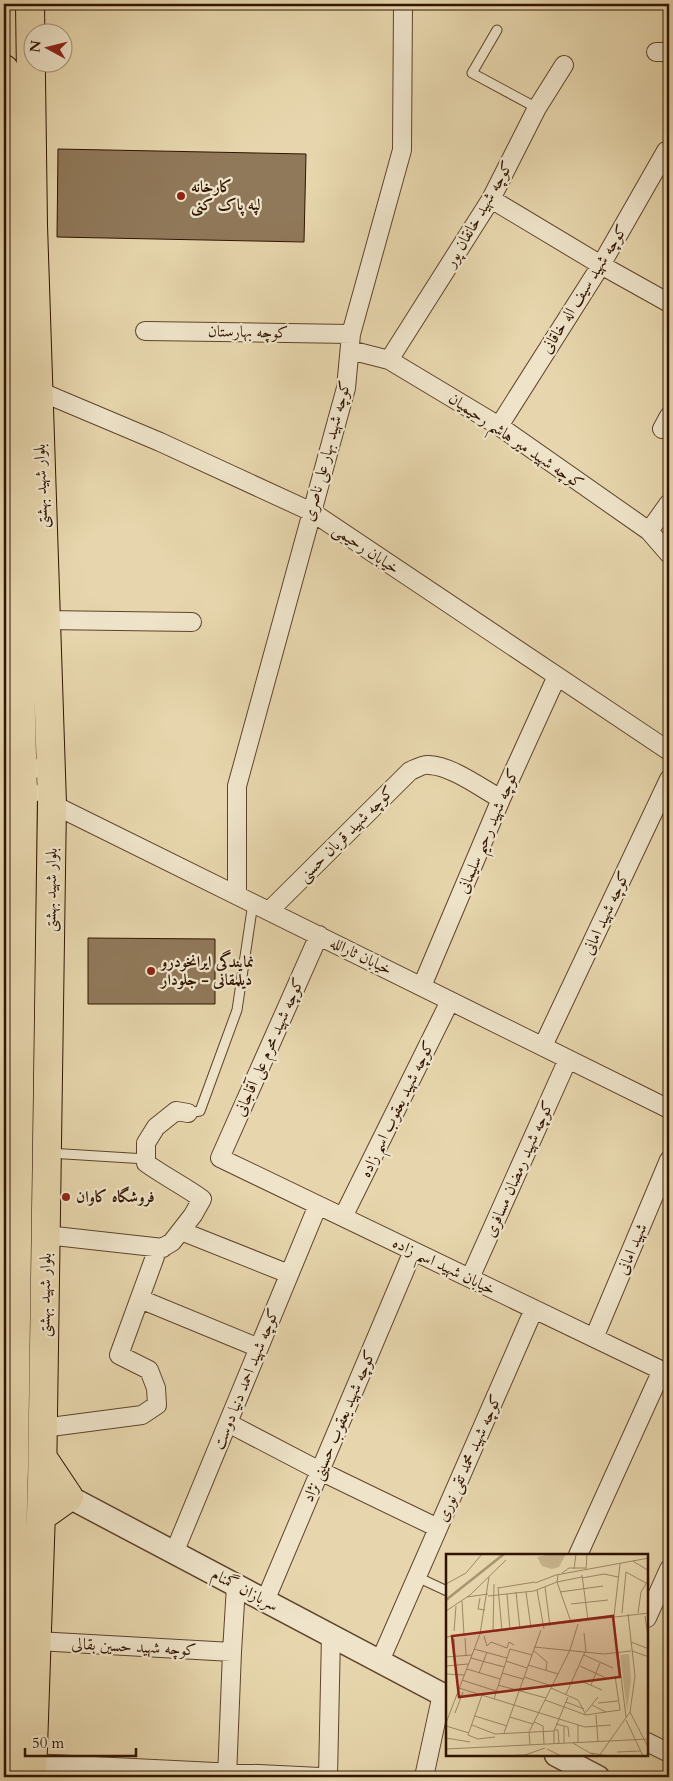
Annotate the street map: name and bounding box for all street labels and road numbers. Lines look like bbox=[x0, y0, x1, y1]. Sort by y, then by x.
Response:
street label: کوچه شهید خانقان پور bbox=[439, 157, 518, 273]
street label: کوچه شهید سیف اله خاقانی bbox=[535, 220, 633, 358]
street label: کوچه بهارستان bbox=[208, 320, 288, 344]
street label: کوچه شهید بهار علی ناصری bbox=[298, 378, 356, 524]
street label: کوچه شهید میر هاشم رحیمیان bbox=[441, 388, 588, 499]
street label: بلوار شهید بهشتی bbox=[29, 444, 53, 528]
street label: خیابان رحیمی bbox=[328, 519, 404, 579]
street label: کوچه شهید رحیم سلیمانی bbox=[452, 765, 529, 899]
street label: کوچه شهید قربان حسنی bbox=[293, 781, 399, 887]
street label: بلوار شهید بهشتی bbox=[39, 848, 63, 932]
street label: کوچه شهید امانی bbox=[577, 868, 635, 958]
street label: خیابان ثارالله bbox=[326, 932, 396, 980]
street label: کوچه شهید محرم علی آقاجانی bbox=[229, 974, 312, 1121]
street label: کوچه شهید یعقوب اسم زاده bbox=[354, 1037, 444, 1183]
street label: کوچه شهید رمضان مسافری bbox=[479, 1097, 559, 1241]
street label: شهید امانی bbox=[611, 1220, 653, 1278]
street label: خیابان شهید اسم زاده bbox=[387, 1232, 499, 1305]
street label: بلوار شهید بهشتی bbox=[33, 1253, 57, 1337]
street label: کوچه شهید احمد دنیا دوست bbox=[208, 1305, 284, 1453]
street label: کوچه شهید یعقوب حسینی نژاد bbox=[297, 1347, 381, 1505]
street label: کوچه شهید محمد تقی نوری bbox=[431, 1391, 507, 1525]
street label: سربازان گمنام bbox=[206, 1563, 282, 1619]
street label: کوچه شهید حسین بقالی bbox=[71, 1633, 197, 1661]

